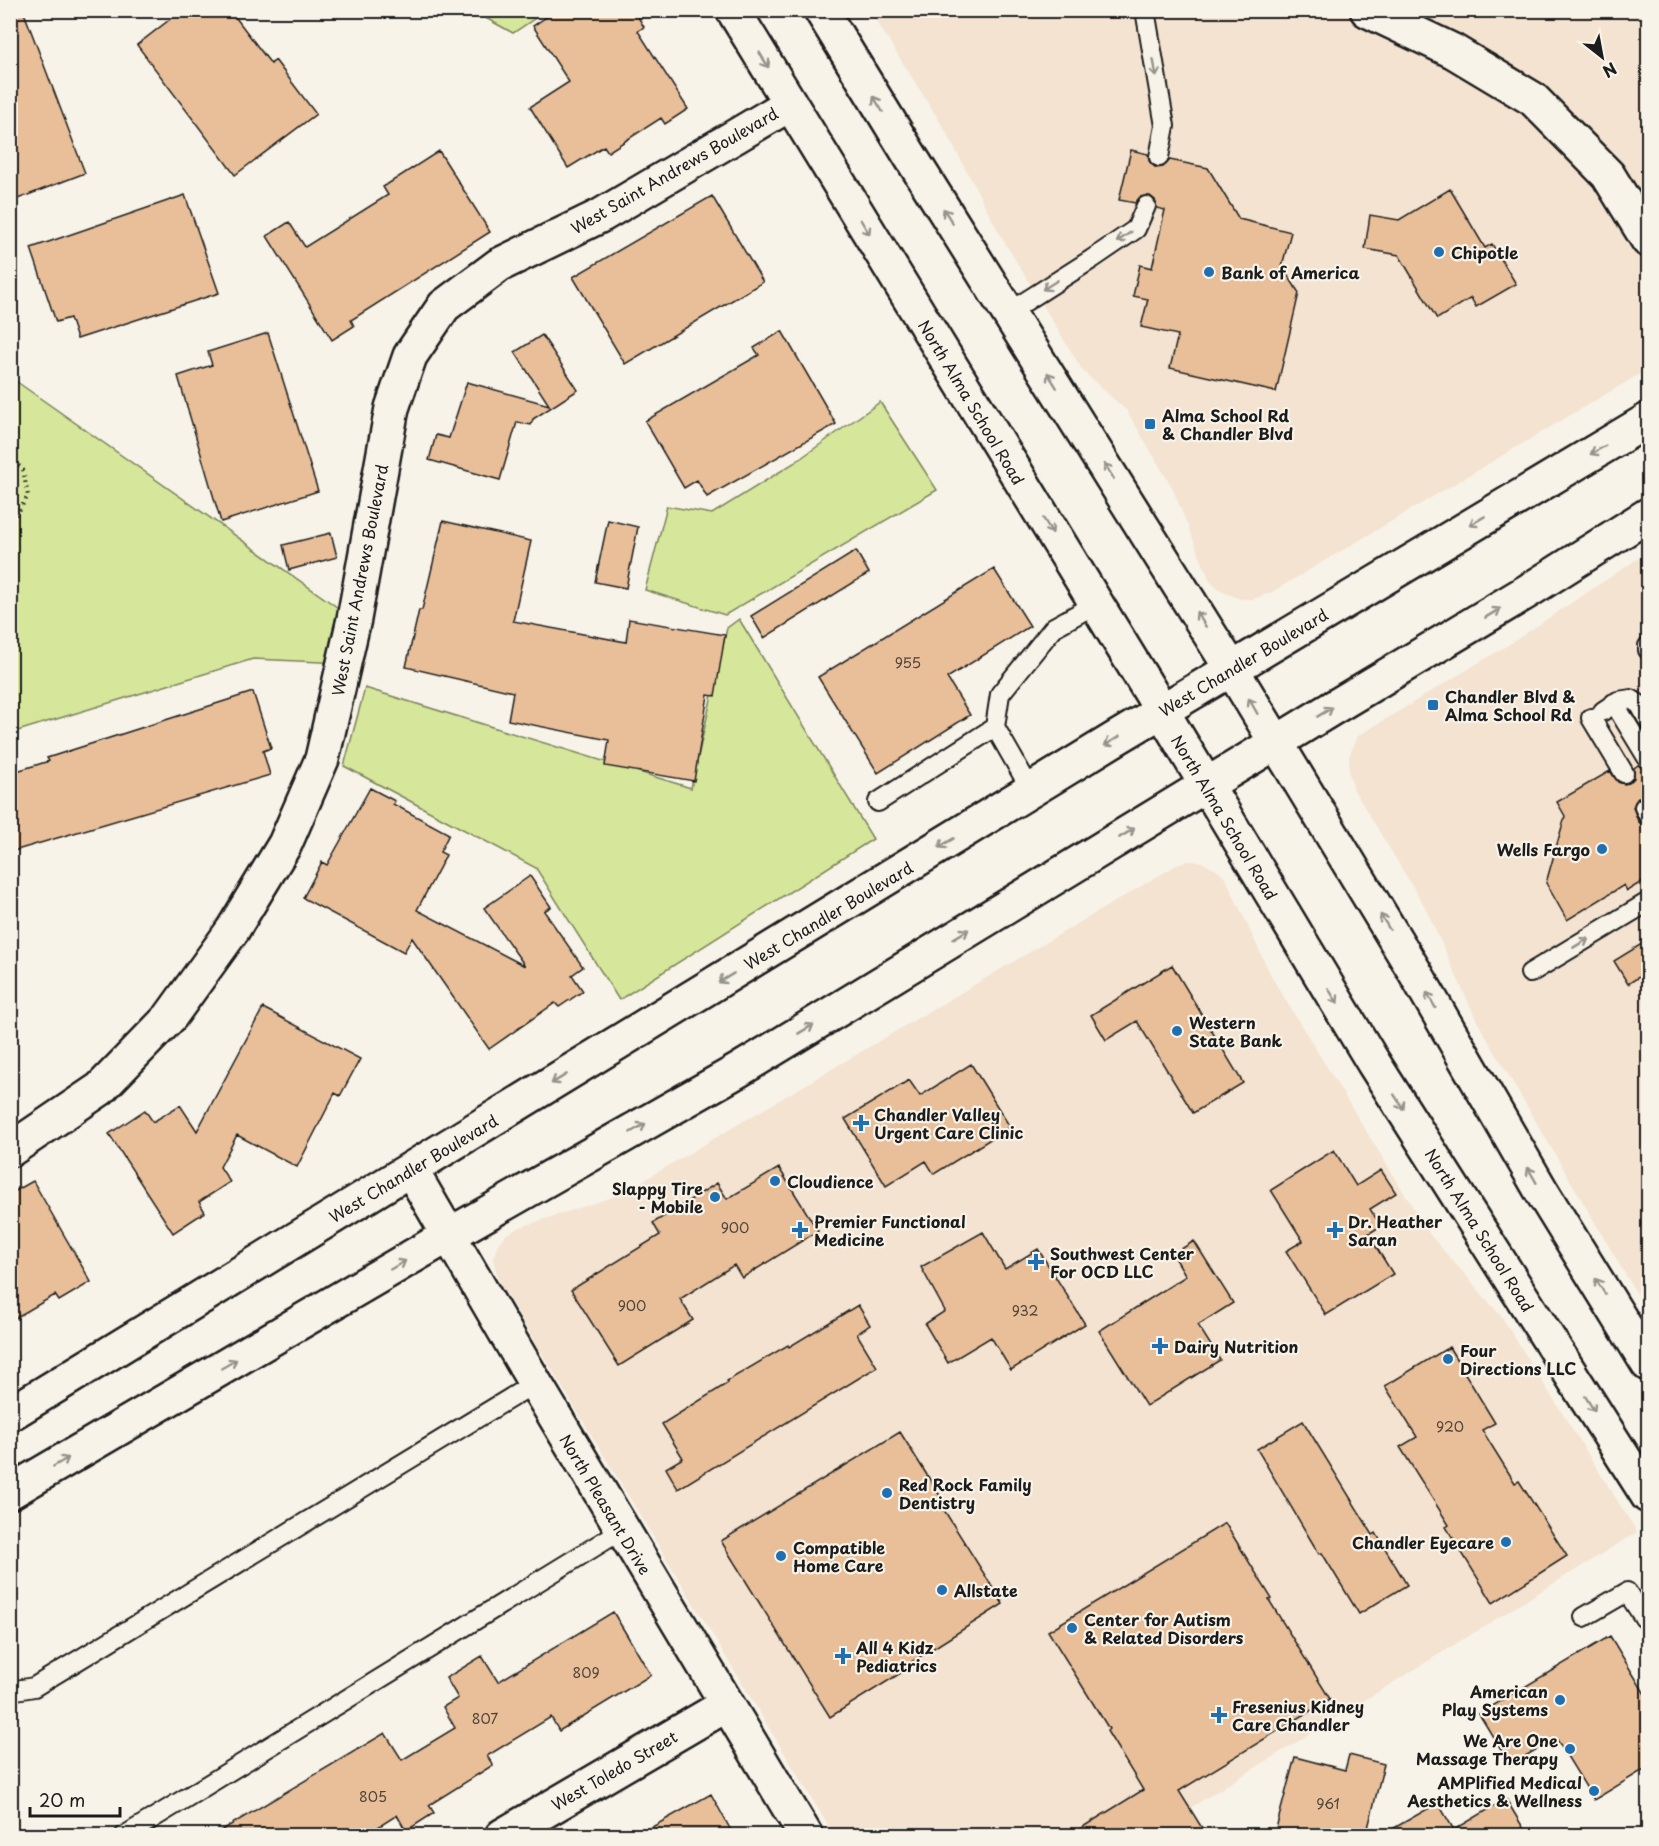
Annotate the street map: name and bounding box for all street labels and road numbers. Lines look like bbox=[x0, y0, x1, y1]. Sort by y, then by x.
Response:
street label: West Saint Andrews Boulevard bbox=[566, 101, 782, 239]
street label: North Alma School Road bbox=[913, 315, 1031, 489]
street label: West Saint Andrews Boulevard bbox=[325, 462, 393, 698]
street label: West Chandler Boulevard bbox=[1154, 602, 1332, 722]
street label: North Alma School Road bbox=[1166, 730, 1284, 904]
street label: West Chandler Boulevard bbox=[739, 855, 917, 975]
street label: West Chandler Boulevard bbox=[324, 1108, 502, 1228]
street label: North Alma School Road bbox=[1420, 1144, 1540, 1316]
street label: North Pleasant Drive bbox=[554, 1429, 658, 1579]
street label: West Toledo Street bbox=[547, 1724, 682, 1816]

